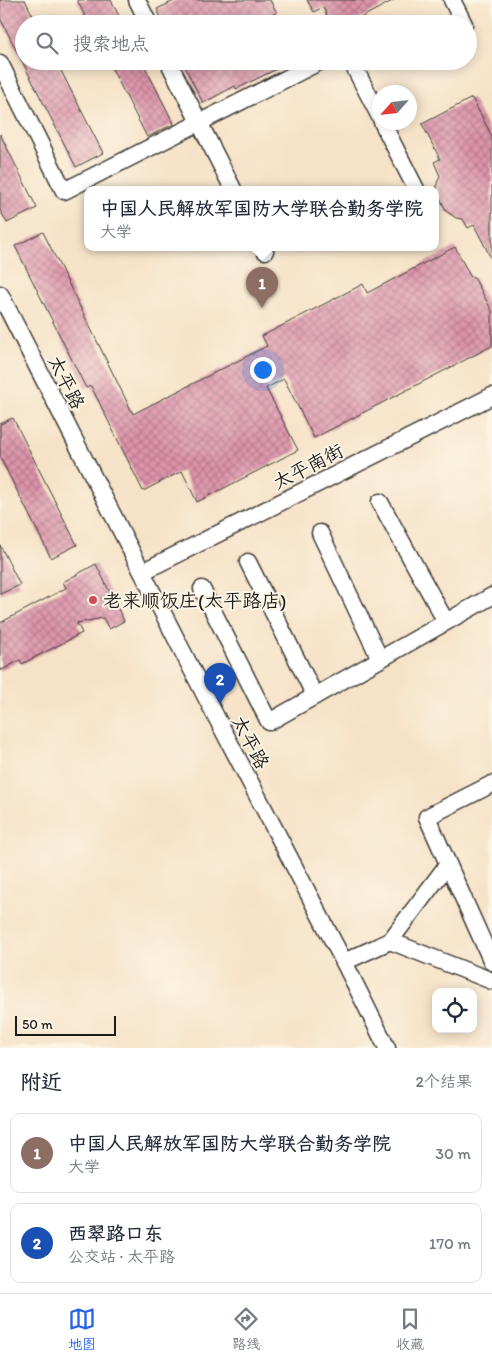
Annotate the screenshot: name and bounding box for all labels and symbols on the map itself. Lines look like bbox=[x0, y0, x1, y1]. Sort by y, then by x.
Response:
north arrow bbox=[372, 85, 417, 130]
pin: 1 bbox=[246, 267, 278, 308]
street label: 太平路 bbox=[43, 352, 90, 413]
your location bbox=[250, 357, 276, 383]
street label: 太平南街 bbox=[269, 439, 347, 494]
place label: 老来顺饭庄(太平路店) bbox=[103, 589, 286, 612]
marker: 老来顺饭庄(太平路店) bbox=[87, 594, 99, 606]
pin: 2 bbox=[204, 663, 236, 704]
street label: 太平路 bbox=[227, 712, 274, 773]
scale bar bbox=[15, 1013, 116, 1036]

